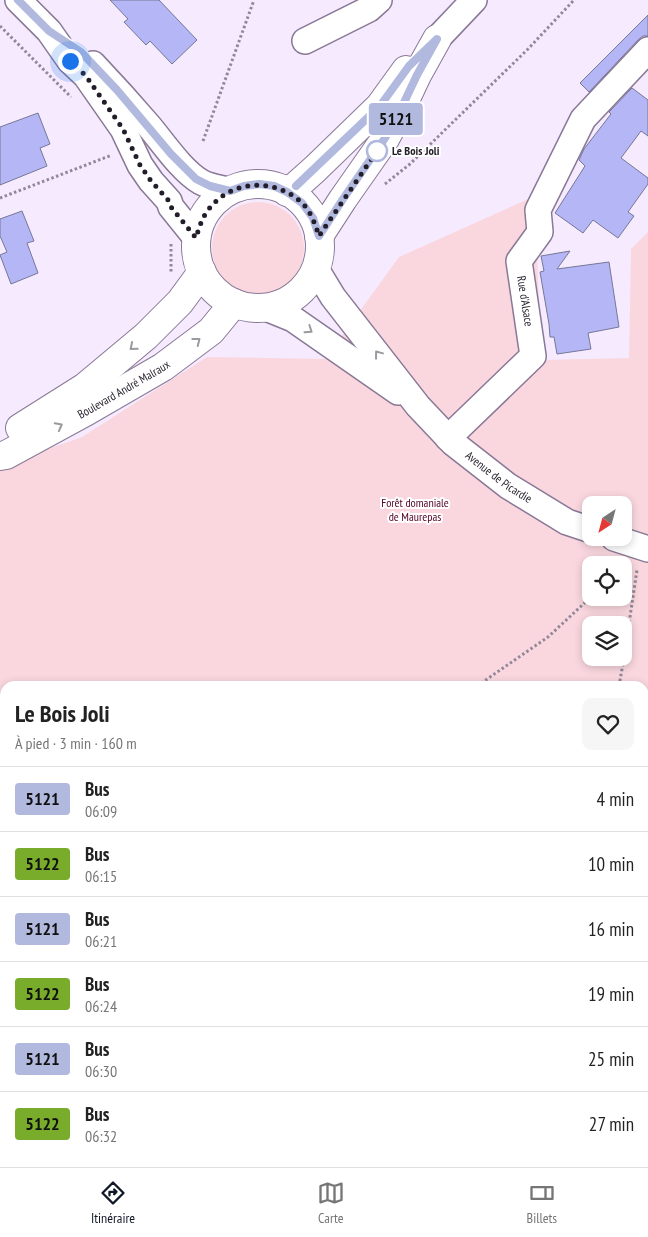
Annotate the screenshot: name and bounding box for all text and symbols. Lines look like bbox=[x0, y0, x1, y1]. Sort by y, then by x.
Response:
your location bbox=[58, 49, 83, 74]
line badge: 5121 bbox=[361, 103, 431, 135]
text: 5121 bbox=[379, 107, 413, 130]
marker: Le Bois Joli bbox=[366, 140, 388, 162]
place label: Le Bois Joli bbox=[392, 143, 440, 158]
street label: Rue d'Alsace bbox=[514, 275, 537, 327]
one-way arrow bbox=[303, 324, 313, 333]
one-way arrow bbox=[191, 339, 200, 347]
one-way arrow bbox=[130, 341, 139, 350]
one-way arrow bbox=[375, 351, 383, 360]
street label: Boulevard André Malraux bbox=[75, 356, 173, 422]
one-way arrow bbox=[54, 422, 63, 432]
street label: Avenue de Picardie bbox=[463, 448, 535, 506]
park label: Forêt domaniale de Maurepas bbox=[381, 495, 449, 524]
north arrow bbox=[582, 496, 632, 546]
map controls bbox=[582, 496, 632, 666]
button: locate bbox=[582, 556, 632, 606]
button: layers bbox=[582, 616, 632, 666]
text: Le Bois Joli bbox=[15, 698, 110, 729]
button: heart bbox=[582, 698, 634, 750]
text: À pied · 3 min · 160 m bbox=[15, 733, 137, 753]
text: Bus bbox=[85, 777, 109, 801]
text: 5121 bbox=[25, 787, 60, 810]
text: 4 min bbox=[597, 787, 634, 811]
text: 06:09 bbox=[85, 801, 117, 821]
text: Bus bbox=[85, 842, 109, 866]
text: 5122 bbox=[25, 852, 60, 875]
text: 10 min bbox=[588, 852, 634, 876]
text: 06:15 bbox=[85, 866, 117, 886]
text: Bus bbox=[85, 907, 109, 931]
text: 5121 bbox=[25, 917, 60, 940]
text: 16 min bbox=[588, 917, 634, 941]
text: 06:21 bbox=[85, 931, 117, 951]
text: Bus bbox=[85, 972, 109, 996]
text: 5122 bbox=[25, 982, 60, 1005]
text: 19 min bbox=[588, 982, 634, 1006]
text: 06:24 bbox=[85, 996, 117, 1016]
text: Bus bbox=[85, 1037, 109, 1061]
text: 5121 bbox=[25, 1047, 60, 1070]
text: 25 min bbox=[588, 1047, 634, 1071]
text: 06:30 bbox=[85, 1061, 117, 1081]
text: Bus bbox=[85, 1102, 109, 1126]
text: 5122 bbox=[25, 1112, 60, 1135]
text: 27 min bbox=[589, 1112, 634, 1136]
text: 06:32 bbox=[85, 1126, 117, 1146]
tab: Itinéraire bbox=[91, 1179, 135, 1227]
tab: Carte bbox=[317, 1179, 345, 1227]
tab: Billets bbox=[527, 1179, 557, 1227]

